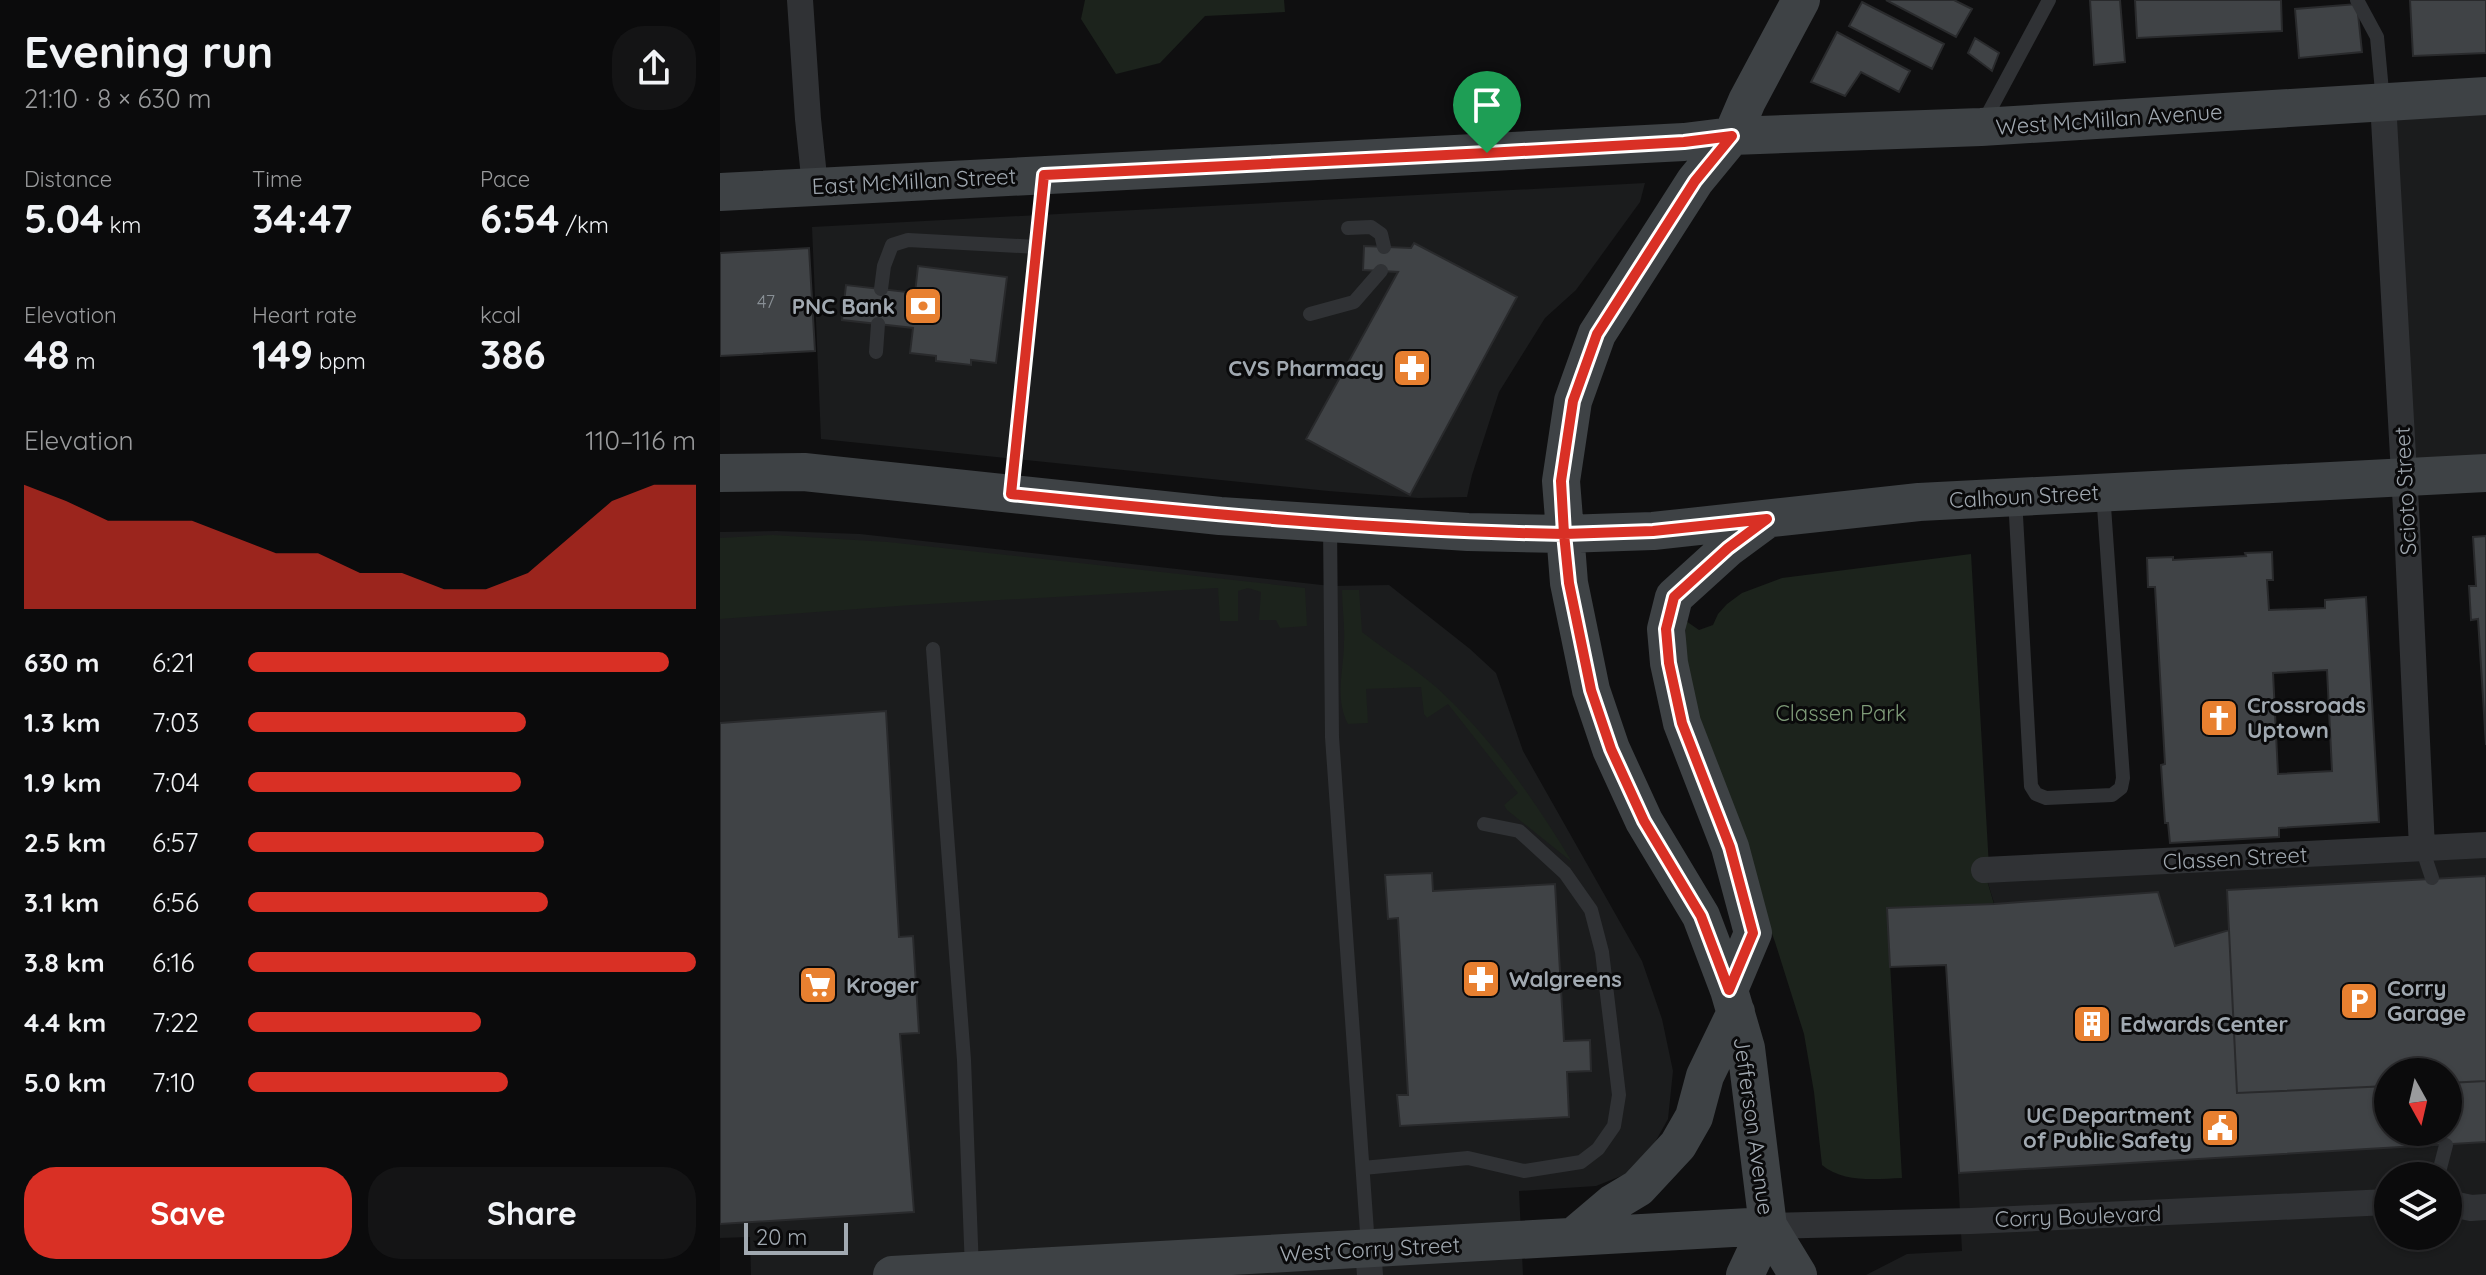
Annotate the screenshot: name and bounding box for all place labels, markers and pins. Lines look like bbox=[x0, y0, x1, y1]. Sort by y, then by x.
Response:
pin bbox=[1453, 71, 1521, 153]
bank icon: PNC Bank bbox=[902, 285, 944, 327]
place label: PNC Bank bbox=[792, 292, 895, 320]
pharmacy icon: CVS Pharmacy bbox=[1391, 347, 1433, 389]
place label: CVS Pharmacy bbox=[1228, 354, 1384, 382]
place label: Crossroads Uptown bbox=[2247, 691, 2366, 744]
church icon: Crossroads Uptown bbox=[2198, 697, 2240, 739]
pharmacy icon: Walgreens bbox=[1460, 958, 1502, 1000]
supermarket icon: Kroger bbox=[797, 964, 839, 1006]
place label: Walgreens bbox=[1509, 965, 1622, 993]
place label: Kroger bbox=[846, 971, 920, 999]
place label: Corry Garage bbox=[2387, 974, 2466, 1027]
parking icon: Corry Garage bbox=[2338, 980, 2380, 1022]
building icon: Edwards Center bbox=[2071, 1003, 2113, 1045]
place label: Edwards Center bbox=[2120, 1010, 2288, 1038]
place label: UC Department of Public Safety bbox=[2023, 1101, 2192, 1154]
public building icon: UC Department of Public Safety bbox=[2199, 1107, 2241, 1149]

